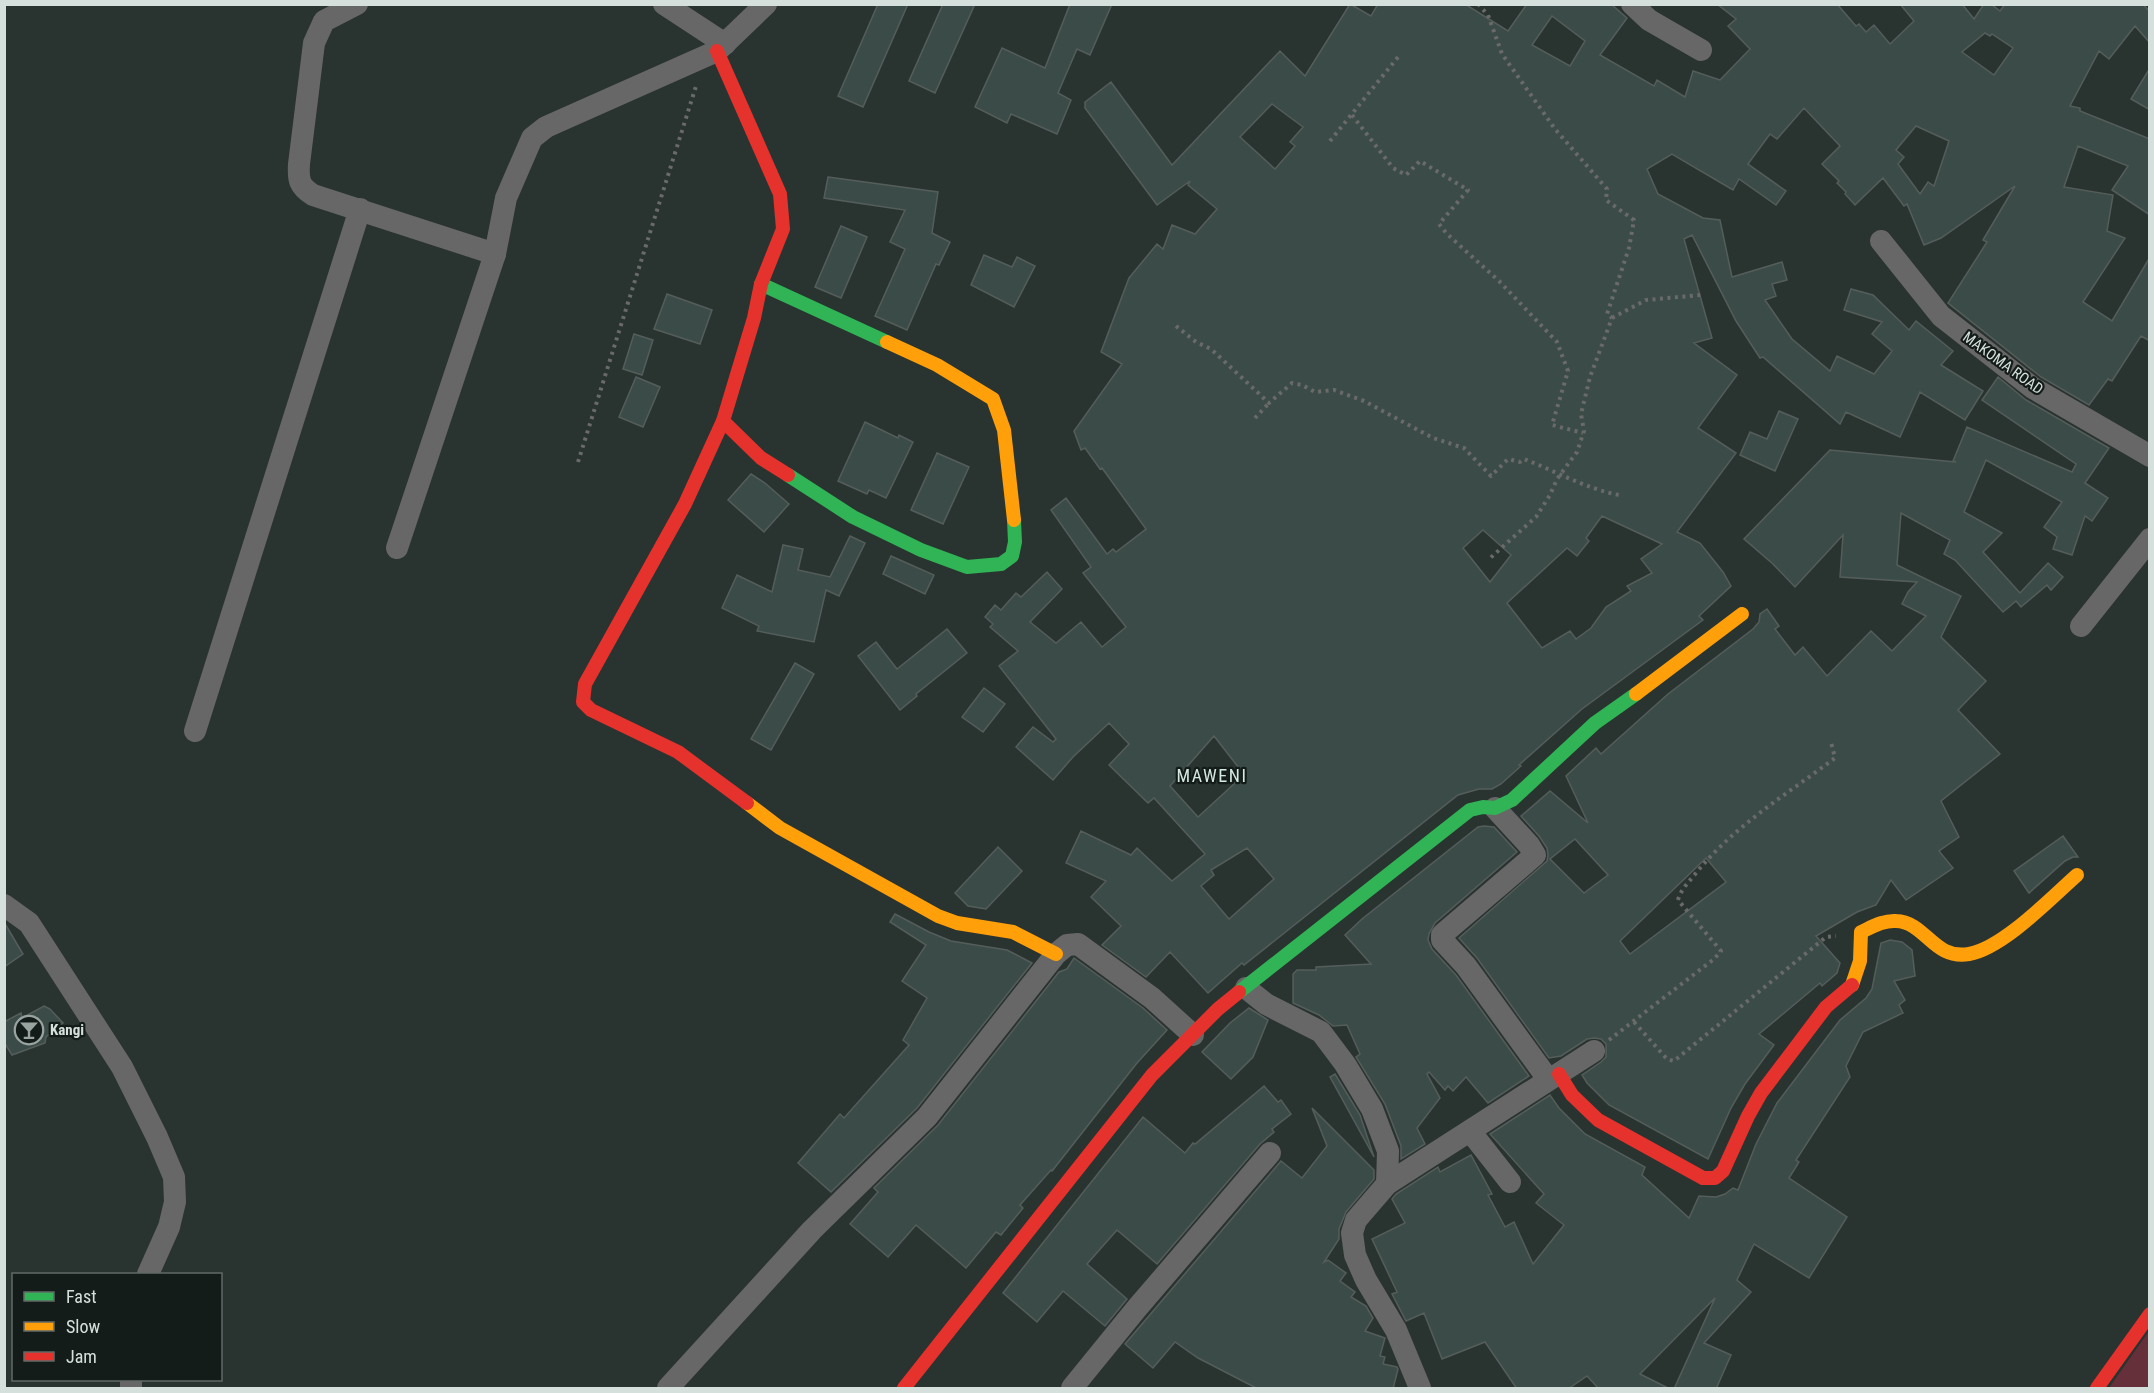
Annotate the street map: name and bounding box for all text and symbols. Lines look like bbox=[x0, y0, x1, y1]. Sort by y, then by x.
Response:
street label: MAKOMA ROAD bbox=[1959, 328, 2047, 398]
district label: MAWENI bbox=[1177, 765, 1247, 786]
bar icon: Kangi bbox=[13, 1014, 45, 1046]
place label: Kangi bbox=[50, 1021, 84, 1039]
legend bbox=[12, 1273, 222, 1381]
text: Fast bbox=[66, 1286, 97, 1307]
text: Slow bbox=[66, 1316, 101, 1337]
text: Jam bbox=[66, 1346, 97, 1367]

